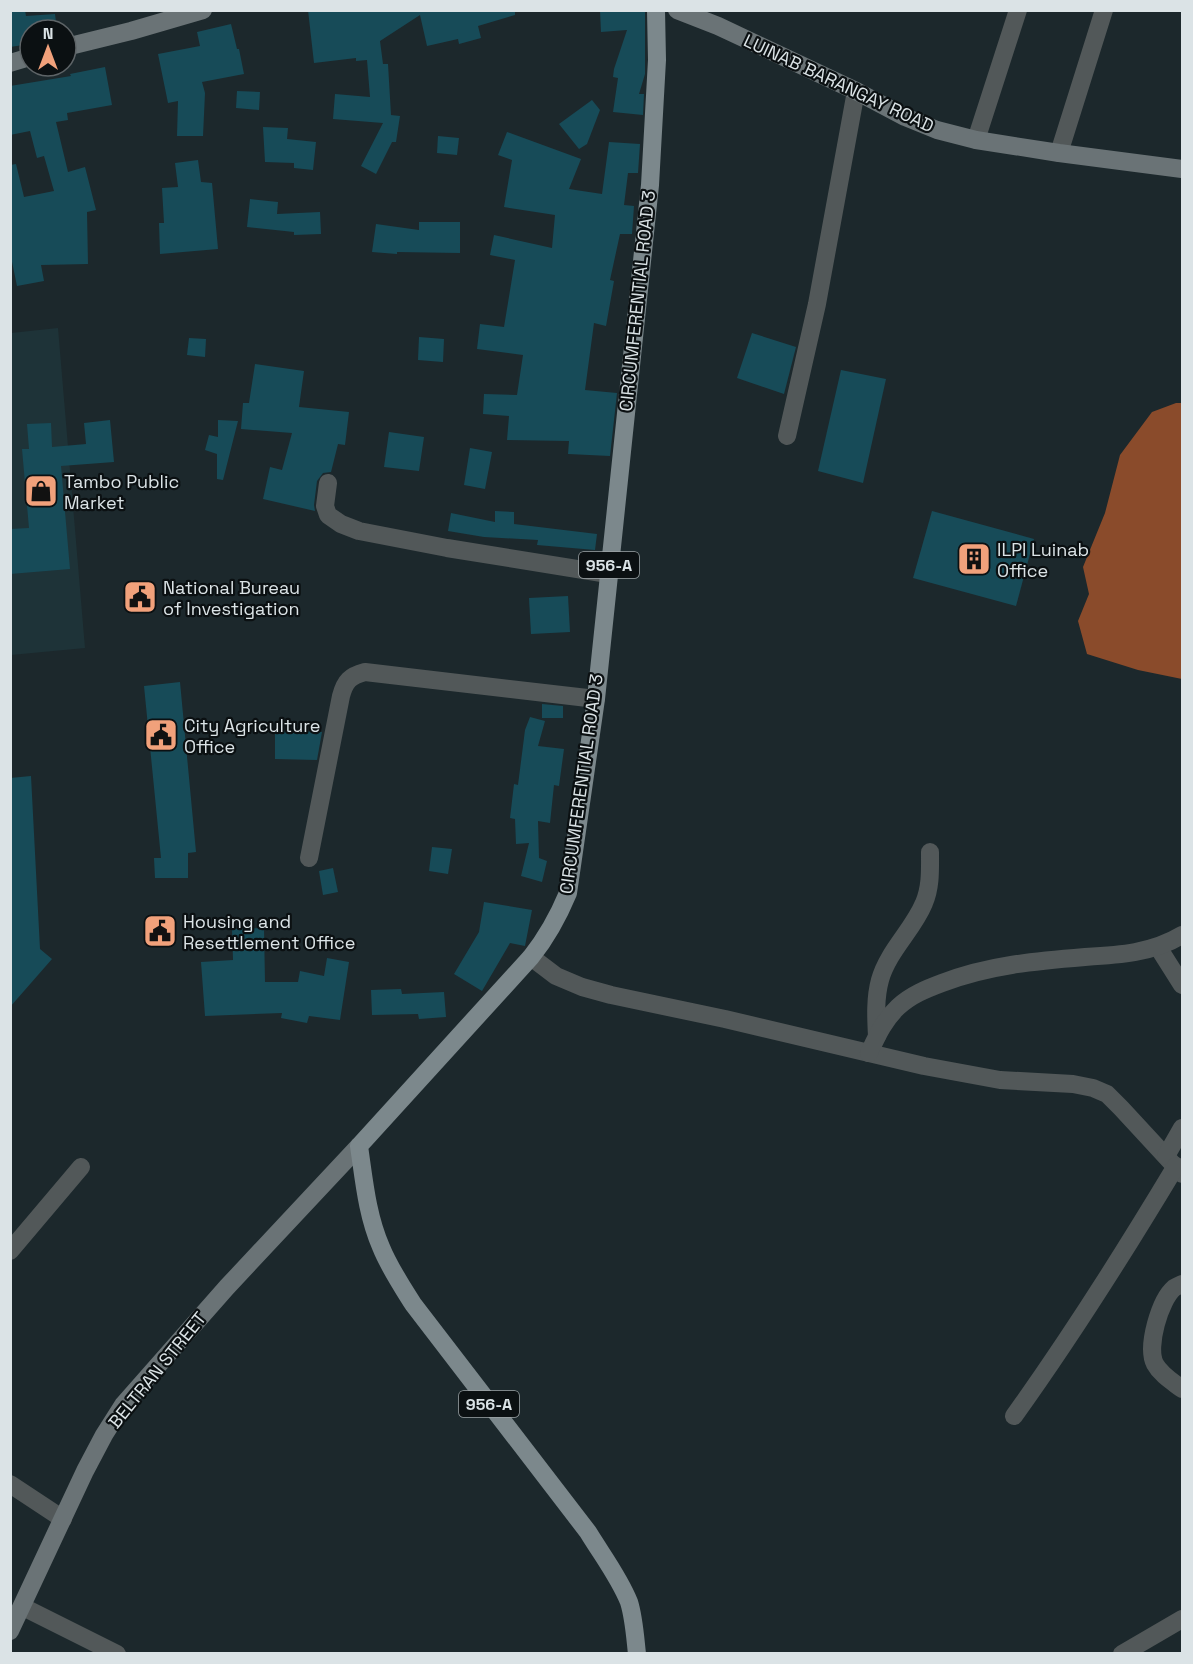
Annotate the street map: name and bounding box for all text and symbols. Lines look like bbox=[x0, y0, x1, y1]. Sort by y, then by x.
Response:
north arrow bbox=[18, 18, 78, 78]
text: N bbox=[43, 23, 53, 44]
street label: LUINAB BARANGAY ROAD bbox=[740, 29, 938, 137]
street label: CIRCUMFERENTIAL ROAD 3 bbox=[614, 189, 660, 413]
place label: Tambo Public Market bbox=[64, 470, 179, 514]
shop icon: Tambo Public Market bbox=[23, 473, 59, 509]
place label: ILPI Luinab Office bbox=[997, 538, 1089, 582]
building icon: ILPI Luinab Office bbox=[956, 541, 992, 577]
road number: 956-A bbox=[579, 552, 639, 578]
place label: National Bureau of Investigation bbox=[163, 576, 300, 620]
public building icon: National Bureau of Investigation bbox=[122, 579, 158, 615]
street label: CIRCUMFERENTIAL ROAD 3 bbox=[554, 672, 608, 896]
place label: City Agriculture Office bbox=[184, 714, 320, 758]
public building icon: City Agriculture Office bbox=[143, 717, 179, 753]
place label: Housing and Resettlement Office bbox=[183, 910, 355, 954]
public building icon: Housing and Resettlement Office bbox=[142, 913, 178, 949]
street label: BELTRAN STREET bbox=[103, 1307, 211, 1433]
road number: 956-A bbox=[459, 1391, 519, 1417]

